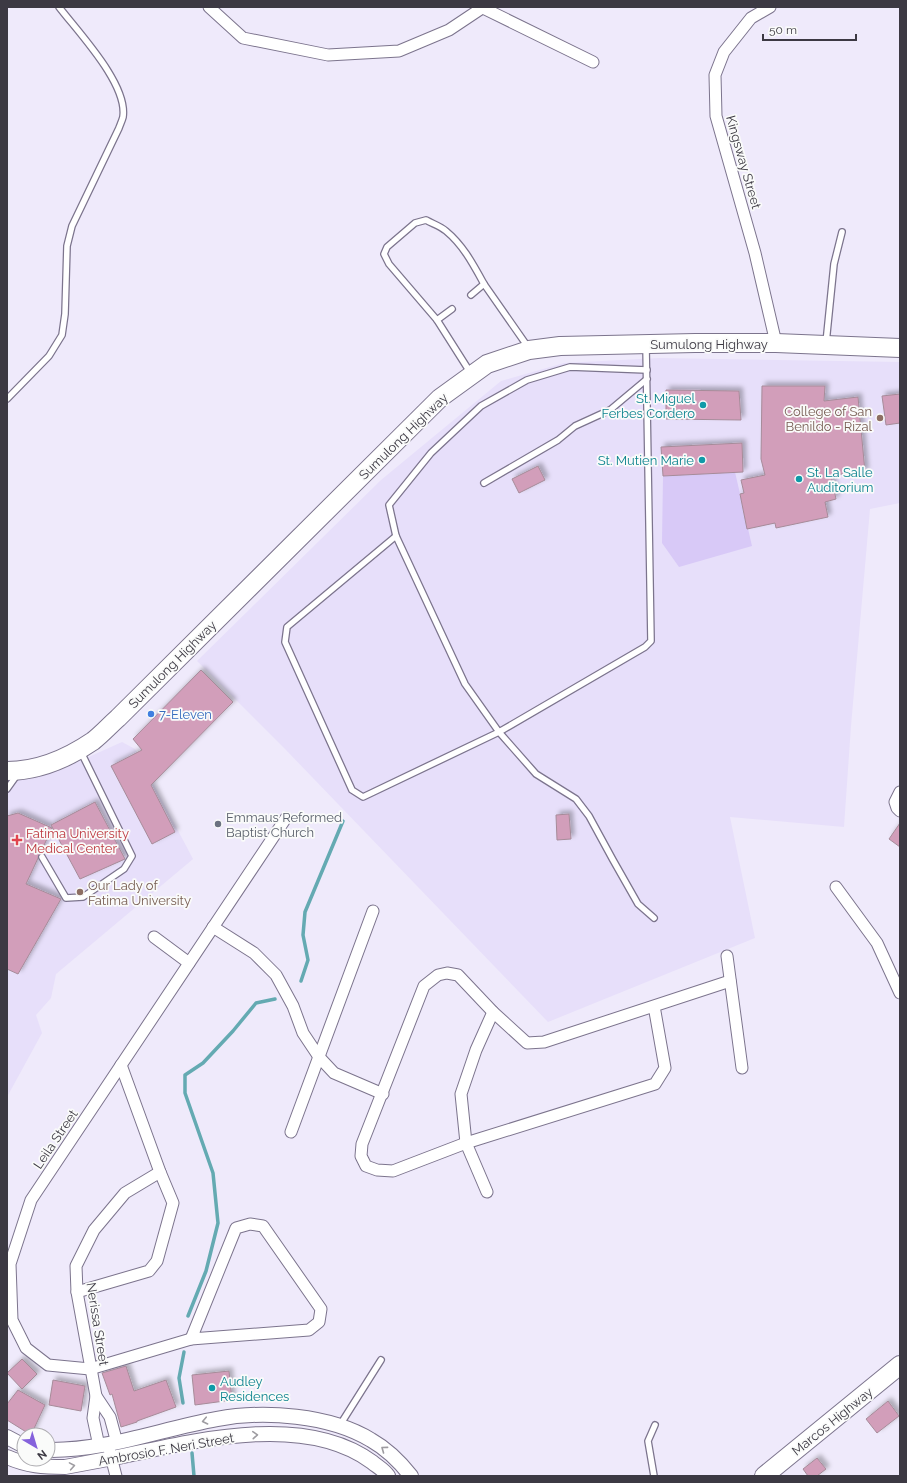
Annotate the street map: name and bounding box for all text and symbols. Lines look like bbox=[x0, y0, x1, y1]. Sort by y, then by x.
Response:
scale bar bbox=[763, 16, 856, 42]
text: 50 m bbox=[769, 23, 797, 37]
street label: Kingsway Street bbox=[723, 114, 764, 211]
street label: Sumulong Highway bbox=[650, 337, 768, 352]
street label: Sumulong Highway bbox=[356, 390, 451, 483]
place label: St. Miguel Ferbes Cordero bbox=[601, 391, 695, 421]
marker: St. Miguel Ferbes Cordero bbox=[698, 400, 708, 410]
place label: College of San Benildo - Rizal bbox=[784, 404, 872, 434]
marker: College of San Benildo - Rizal bbox=[875, 413, 885, 423]
place label: St. Mutien Marie bbox=[598, 453, 694, 468]
marker: St. Mutien Marie bbox=[697, 455, 707, 465]
place label: St. La Salle Auditorium bbox=[807, 465, 873, 495]
marker: St. La Salle Auditorium bbox=[794, 474, 804, 484]
street label: Sumulong Highway bbox=[125, 617, 219, 711]
place label: 7-Eleven bbox=[159, 707, 212, 722]
marker: 7-Eleven bbox=[146, 709, 156, 719]
place label: Emmaus Reformed Baptist Church bbox=[226, 810, 342, 840]
marker: Emmaus Reformed Baptist Church bbox=[213, 819, 223, 829]
place label: Fatima University Medical Center bbox=[26, 826, 129, 856]
marker: Fatima University Medical Center bbox=[11, 834, 23, 846]
place label: Our Lady of Fatima University bbox=[88, 878, 191, 908]
marker: Our Lady of Fatima University bbox=[75, 887, 85, 897]
street label: Leila Street bbox=[30, 1106, 81, 1172]
street label: Nerissa Street bbox=[84, 1281, 112, 1367]
place label: Audley Residences bbox=[220, 1374, 289, 1404]
marker: Audley Residences bbox=[207, 1383, 217, 1393]
street label: Marcos Highway bbox=[789, 1384, 876, 1458]
one-way arrow bbox=[202, 1417, 208, 1425]
north arrow bbox=[16, 1427, 56, 1467]
street label: Ambrosio F. Neri Street bbox=[97, 1430, 236, 1469]
one-way arrow bbox=[252, 1431, 258, 1440]
text: N bbox=[35, 1447, 49, 1462]
one-way arrow bbox=[381, 1447, 388, 1454]
one-way arrow bbox=[69, 1462, 75, 1470]

